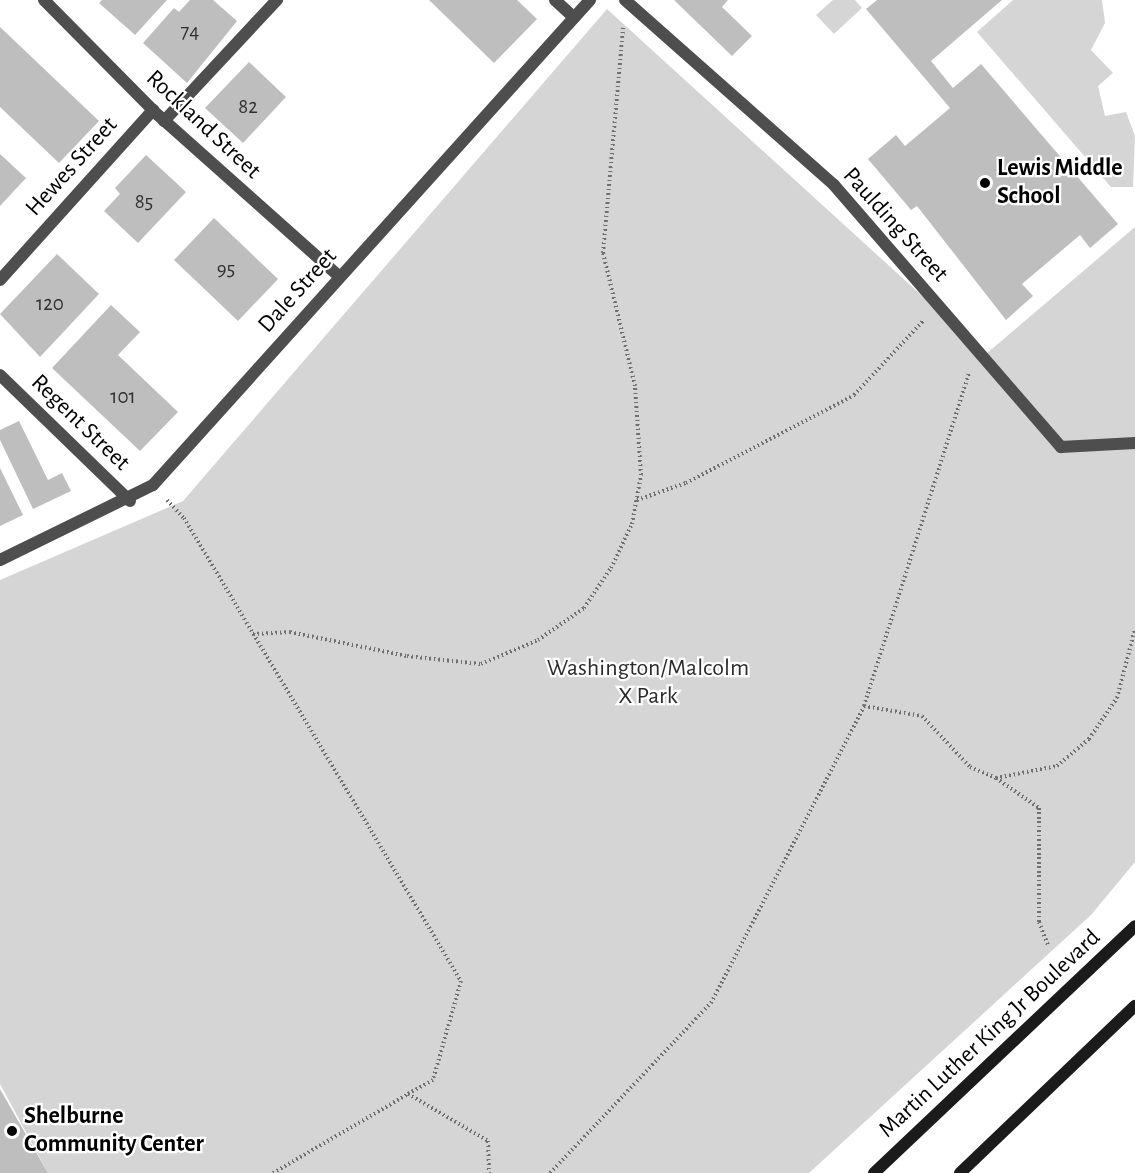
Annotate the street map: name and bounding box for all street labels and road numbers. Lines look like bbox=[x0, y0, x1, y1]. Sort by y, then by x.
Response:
street label: Rockland Street bbox=[140, 65, 266, 185]
street label: Hewes Street bbox=[20, 112, 124, 222]
street label: Paulding Street bbox=[836, 162, 954, 288]
street label: Dale Street bbox=[252, 243, 344, 339]
street label: Regent Street bbox=[24, 369, 136, 477]
street label: Martin Luther King Jr Boulevard bbox=[873, 924, 1107, 1144]

